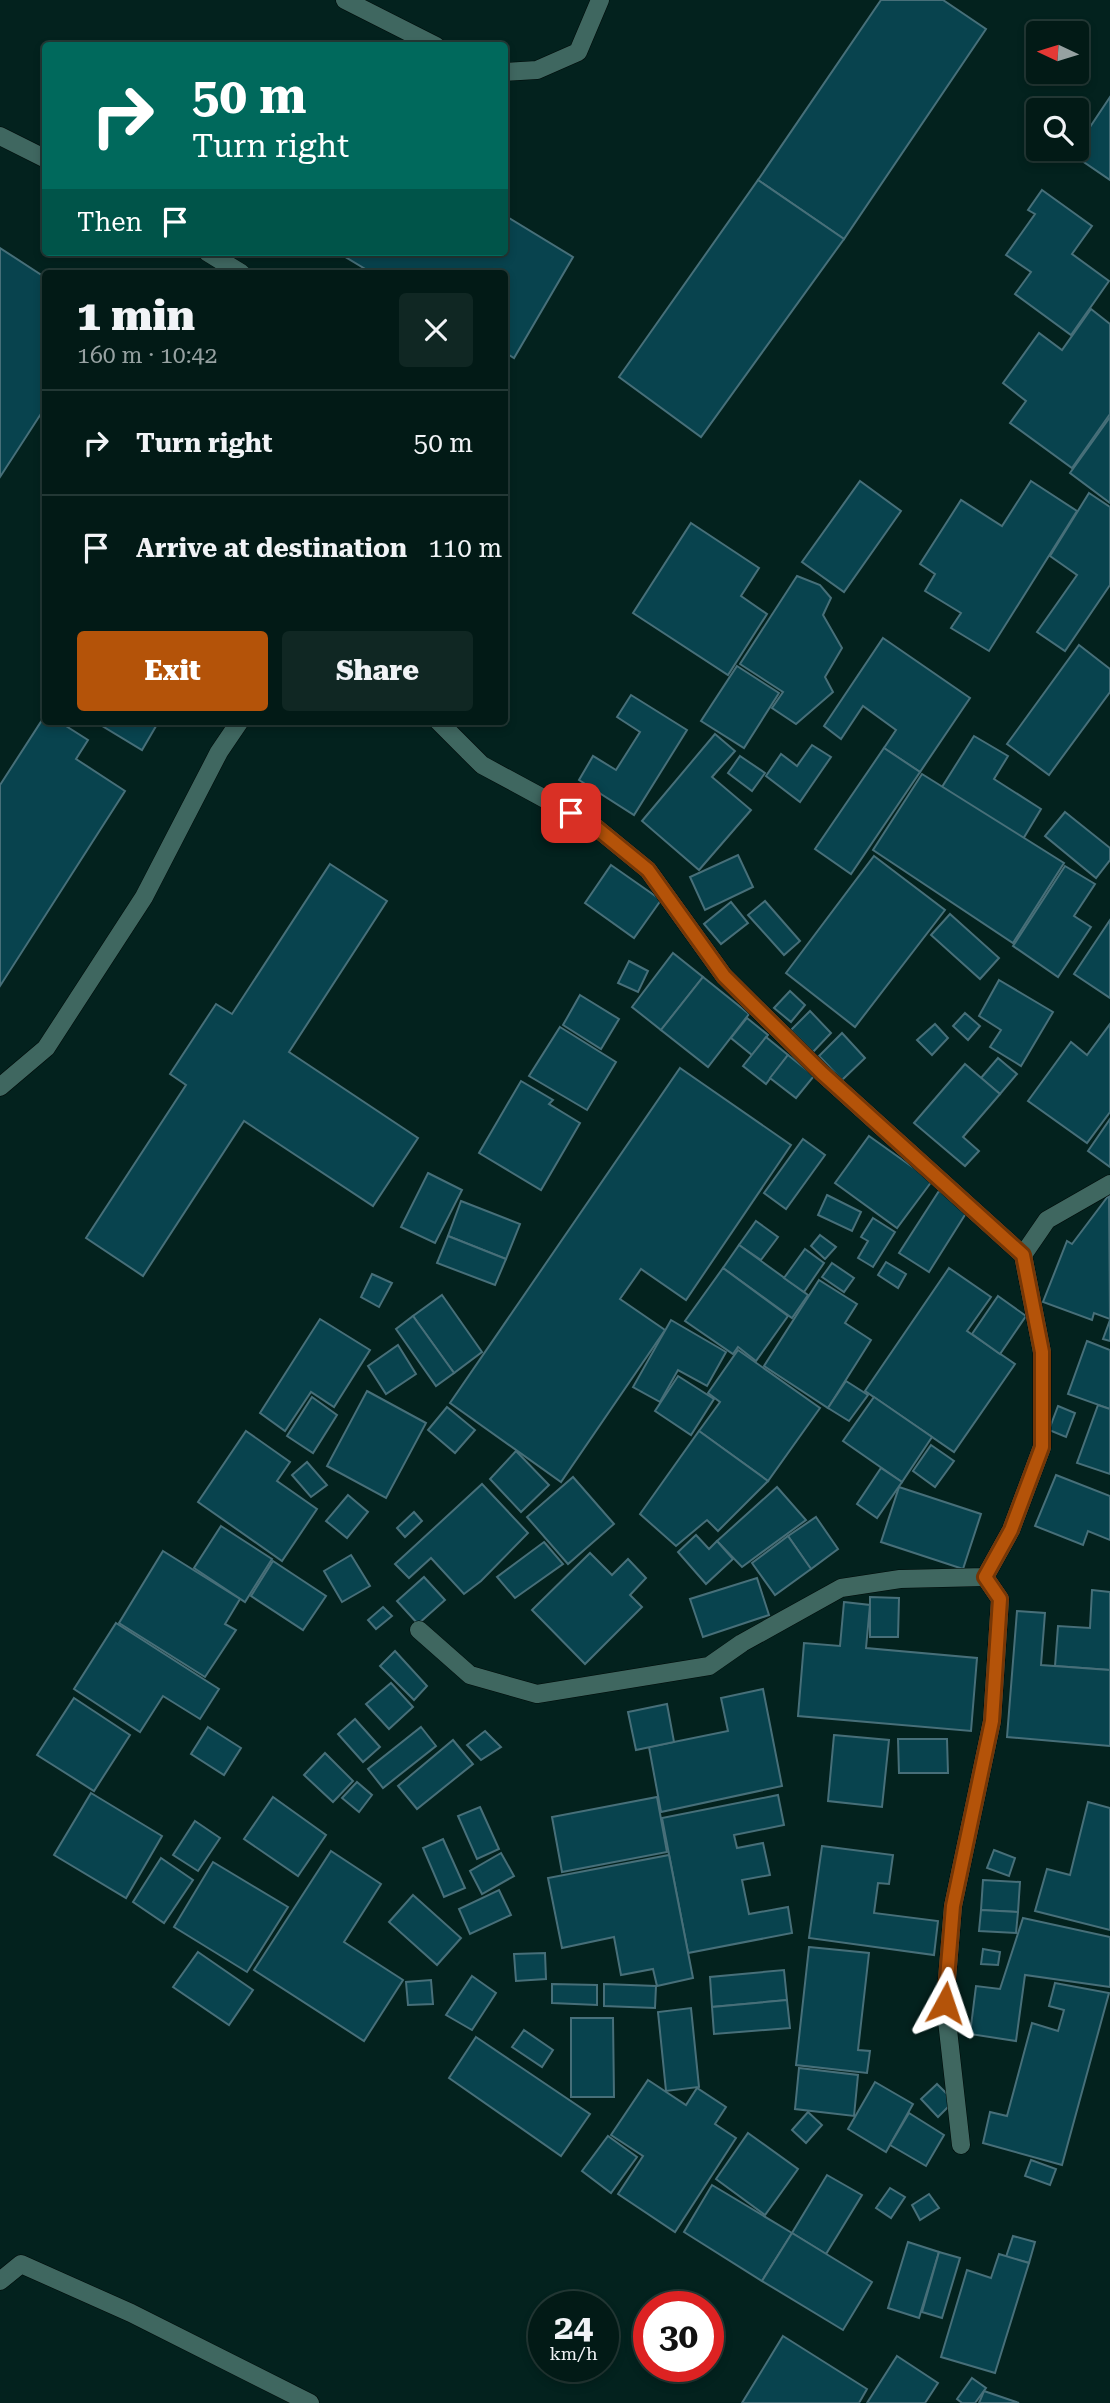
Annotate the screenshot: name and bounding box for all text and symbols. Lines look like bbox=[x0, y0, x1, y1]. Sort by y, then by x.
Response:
north arrow bbox=[1026, 21, 1088, 84]
map controls bbox=[1026, 21, 1089, 161]
text: 50 m bbox=[192, 68, 307, 125]
icon: right bbox=[77, 70, 168, 161]
button: search bbox=[1026, 98, 1089, 161]
text: Turn right bbox=[192, 127, 349, 165]
icon: arrive bbox=[156, 203, 194, 241]
text: Then bbox=[77, 207, 142, 237]
text: 1 min bbox=[77, 291, 195, 340]
button: close bbox=[399, 293, 473, 367]
text: 160 m · 10:42 bbox=[77, 342, 217, 369]
icon: right bbox=[77, 424, 115, 462]
text: Turn right bbox=[136, 428, 272, 458]
text: 50 m bbox=[414, 428, 473, 458]
icon: arrive bbox=[77, 529, 115, 567]
text: Arrive at destination bbox=[136, 533, 407, 563]
text: 110 m bbox=[428, 533, 502, 563]
button: Exit bbox=[77, 631, 268, 711]
button: Share bbox=[282, 631, 473, 711]
pin bbox=[541, 783, 601, 843]
icon: arrive bbox=[552, 794, 590, 832]
position arrow bbox=[908, 1966, 982, 2040]
speed limit sign: 30 bbox=[633, 2291, 724, 2382]
text: 24 bbox=[554, 2307, 593, 2348]
text: km/h bbox=[549, 2343, 598, 2364]

